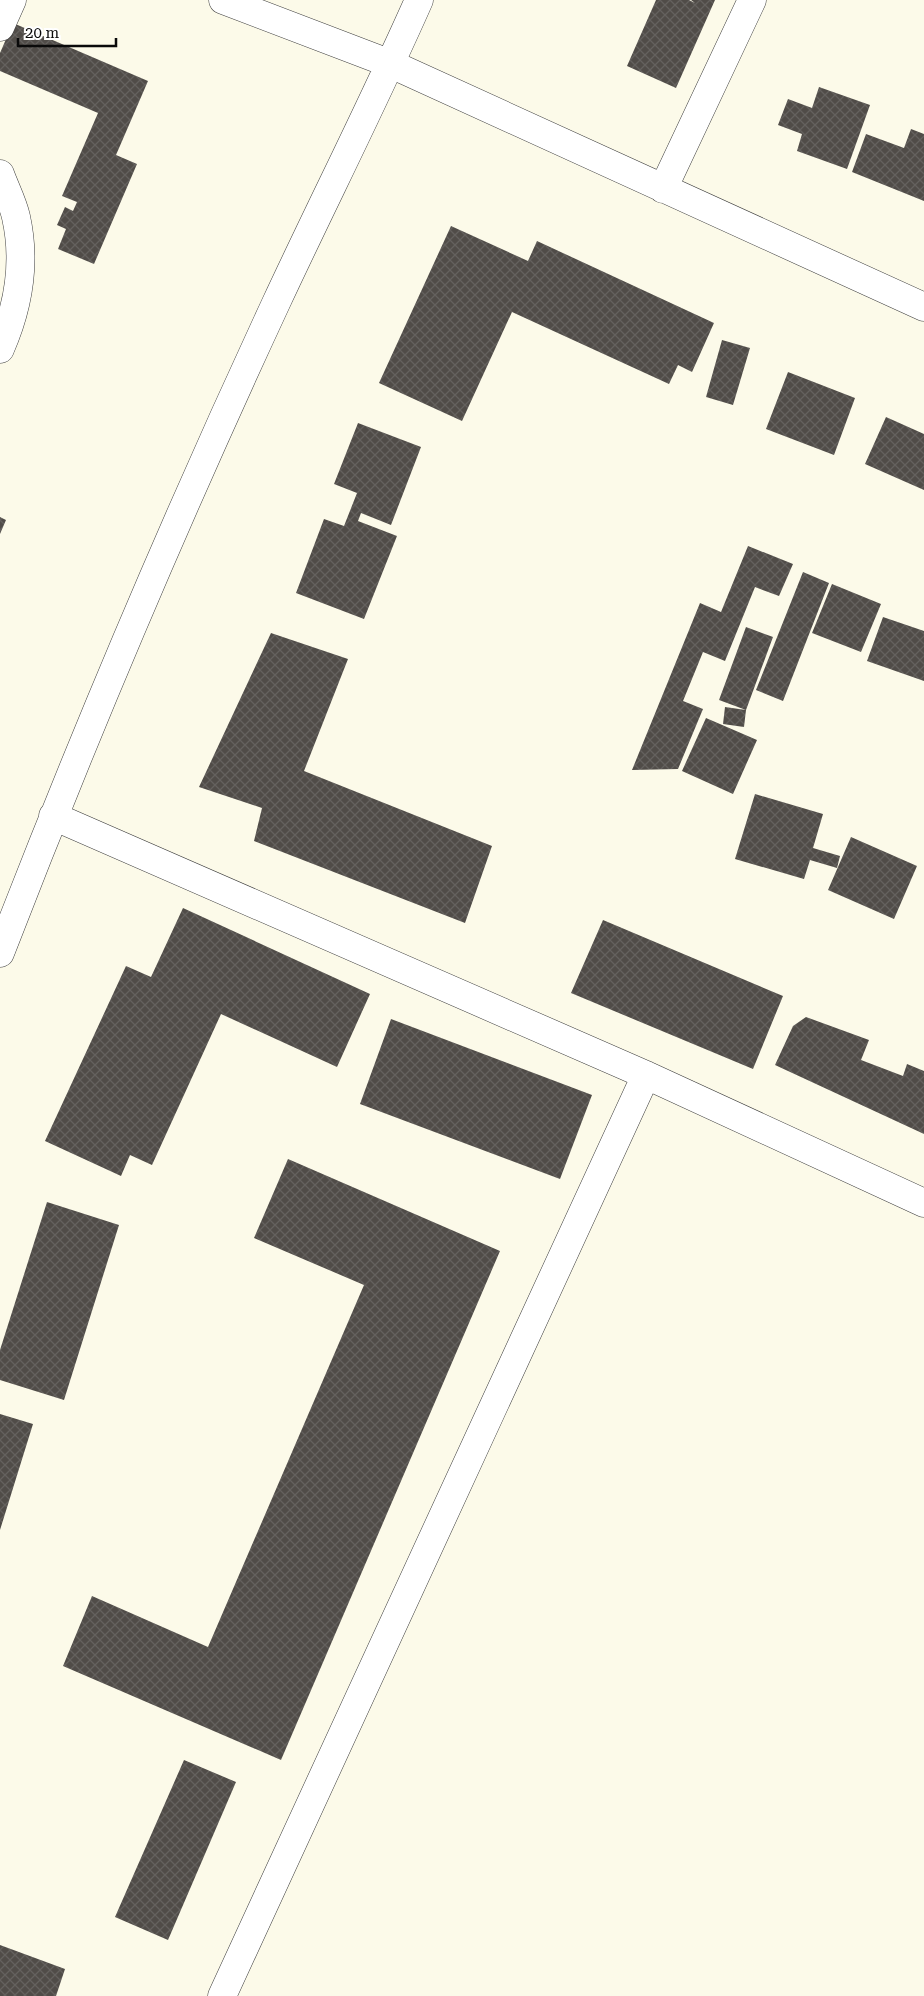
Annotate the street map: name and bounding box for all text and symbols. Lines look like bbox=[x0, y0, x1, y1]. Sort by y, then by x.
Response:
scale bar bbox=[18, 15, 115, 47]
text: 20 m bbox=[25, 24, 60, 42]

